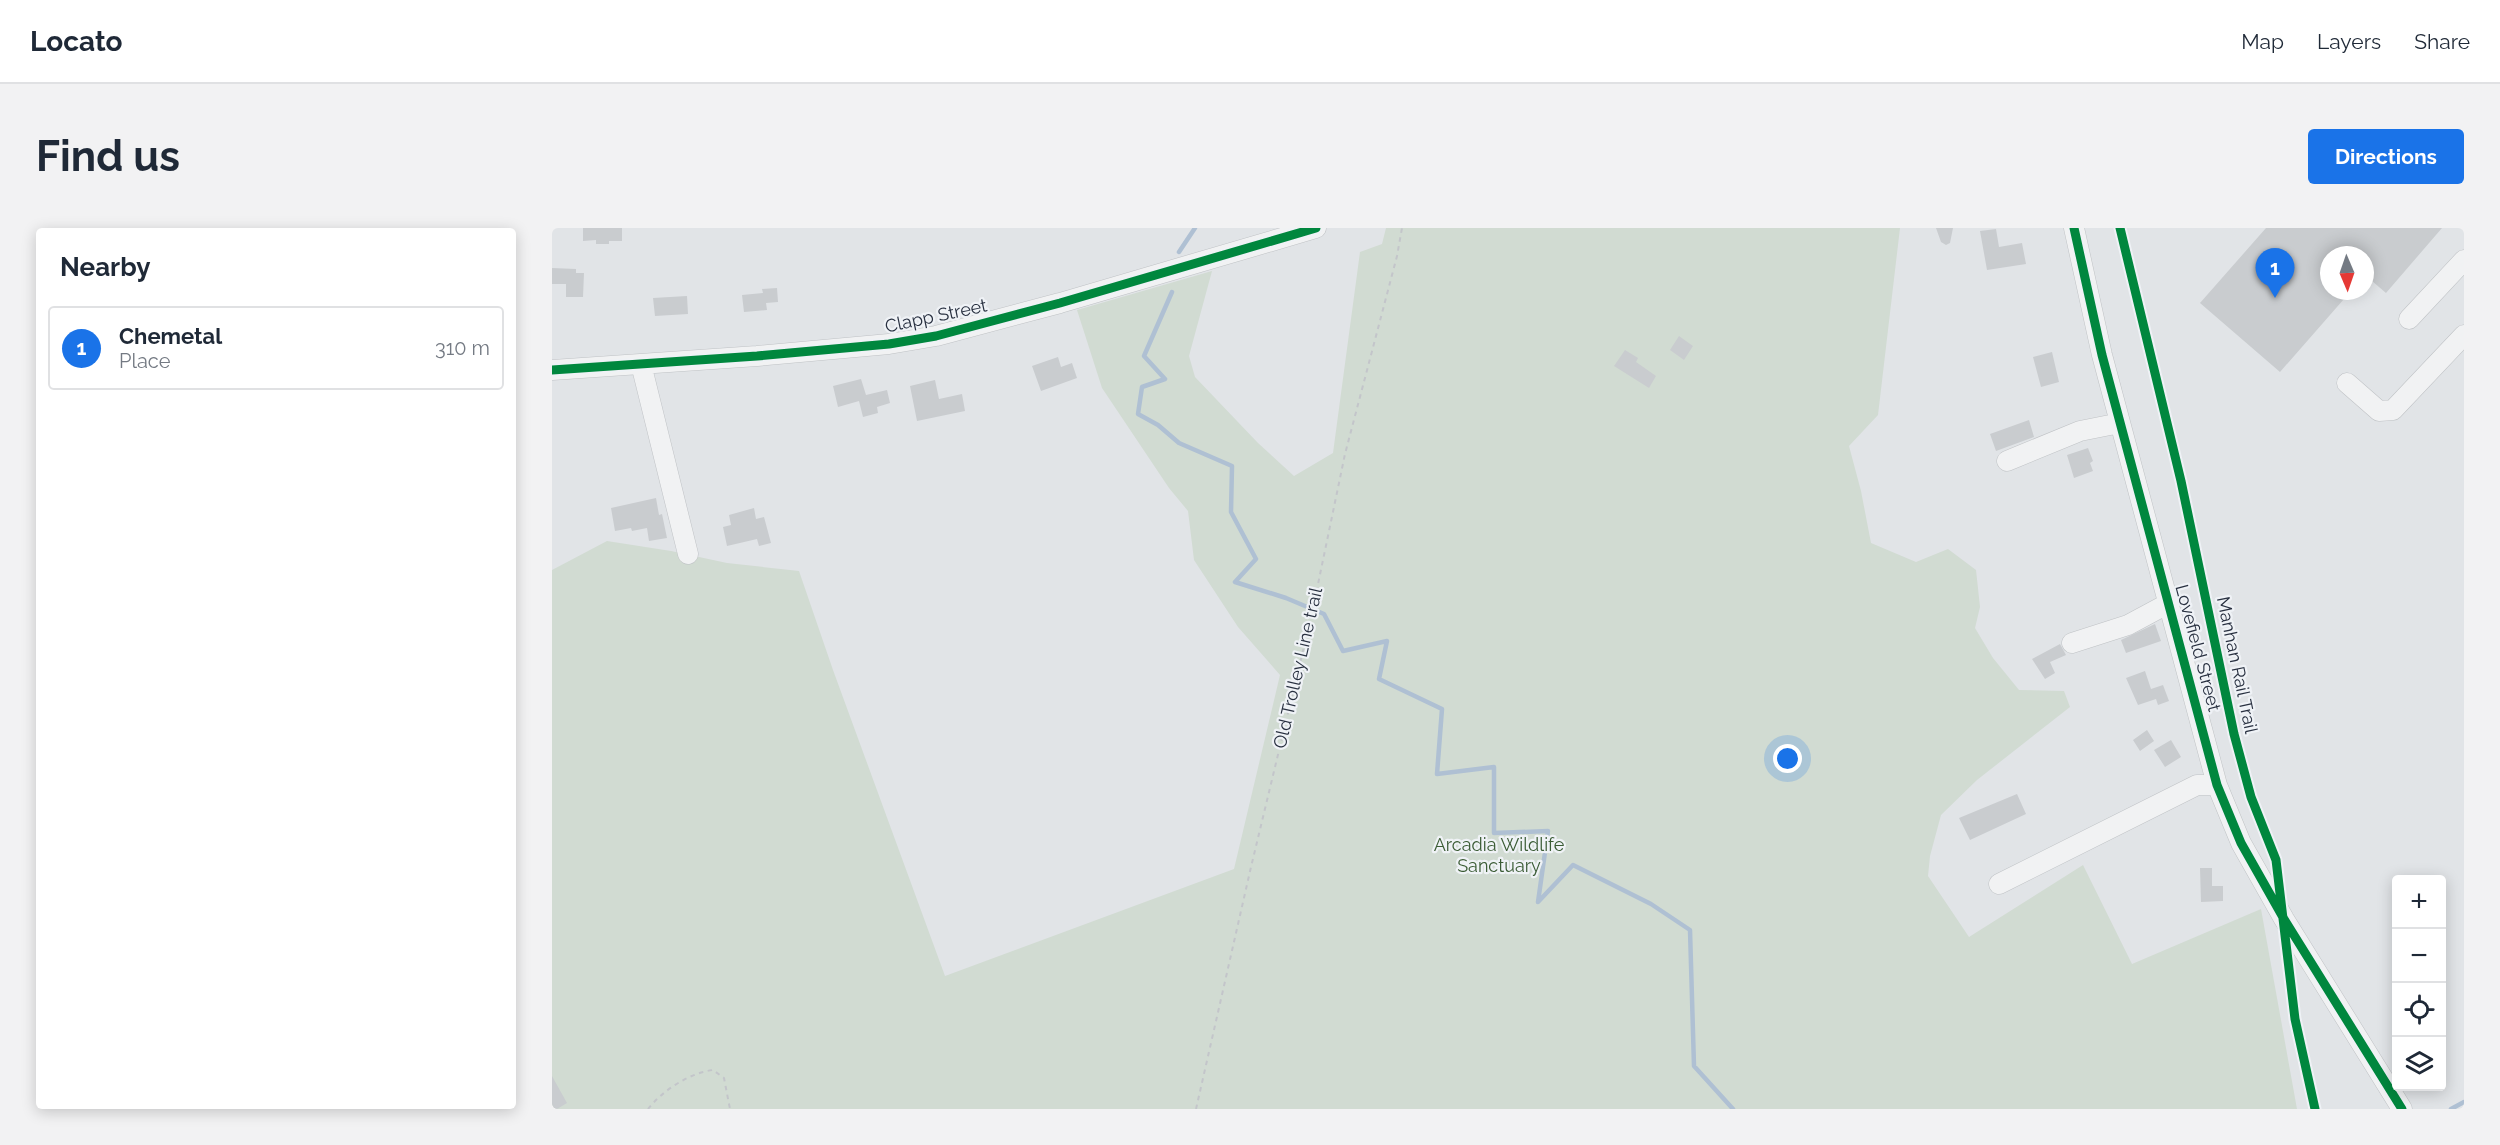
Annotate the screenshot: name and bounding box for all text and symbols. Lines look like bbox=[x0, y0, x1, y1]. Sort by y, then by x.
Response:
text: Locato bbox=[30, 25, 122, 58]
text: Map bbox=[2241, 29, 2284, 54]
text: Layers bbox=[2317, 29, 2381, 54]
text: Share bbox=[2414, 29, 2470, 54]
button: Directions bbox=[2308, 129, 2464, 184]
text: Find us bbox=[36, 132, 180, 181]
north arrow bbox=[2320, 246, 2374, 300]
pin: 1 bbox=[2256, 248, 2294, 298]
text: Nearby bbox=[60, 252, 150, 282]
street label: Clapp Street bbox=[883, 294, 989, 337]
text: Chemetal bbox=[119, 323, 222, 349]
text: 1 bbox=[77, 336, 86, 360]
text: 310 m bbox=[435, 336, 490, 360]
text: Place bbox=[119, 349, 170, 373]
street label: Lovefield Street bbox=[2171, 582, 2226, 714]
street label: Old Trolley Line trail bbox=[1269, 585, 1326, 751]
street label: Manhan Rail Trail bbox=[2213, 595, 2262, 735]
your location bbox=[1773, 744, 1802, 773]
park label: Arcadia Wildlife Sanctuary bbox=[1434, 834, 1565, 876]
map controls bbox=[2392, 875, 2446, 1091]
button: + bbox=[2392, 875, 2446, 929]
button: − bbox=[2392, 929, 2446, 983]
button: locate bbox=[2392, 983, 2446, 1037]
button: layers bbox=[2392, 1037, 2446, 1091]

